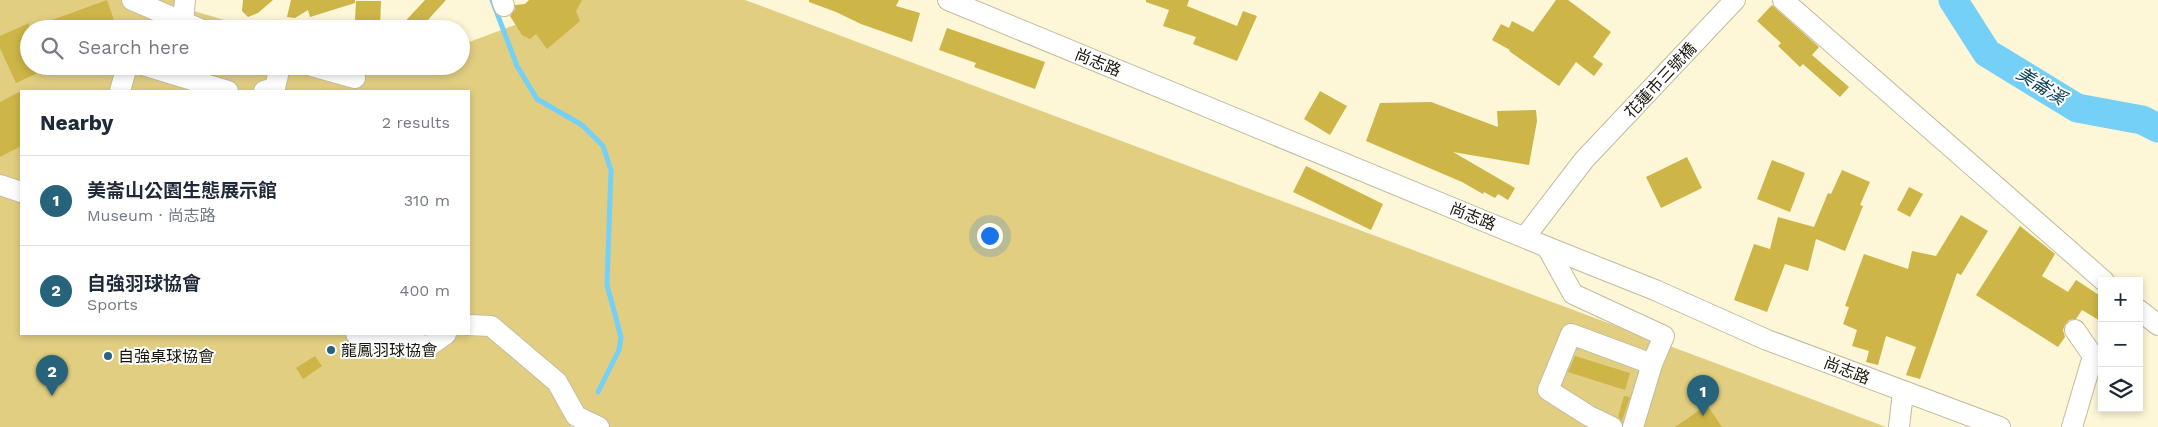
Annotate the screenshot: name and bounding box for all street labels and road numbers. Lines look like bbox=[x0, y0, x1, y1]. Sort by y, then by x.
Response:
street label: 花蓮市三號橋 bbox=[1621, 39, 1700, 122]
street label: 尚志路 bbox=[1072, 45, 1124, 80]
street label: 尚志路 bbox=[1447, 199, 1499, 234]
street label: 尚志路 bbox=[1821, 353, 1873, 388]

